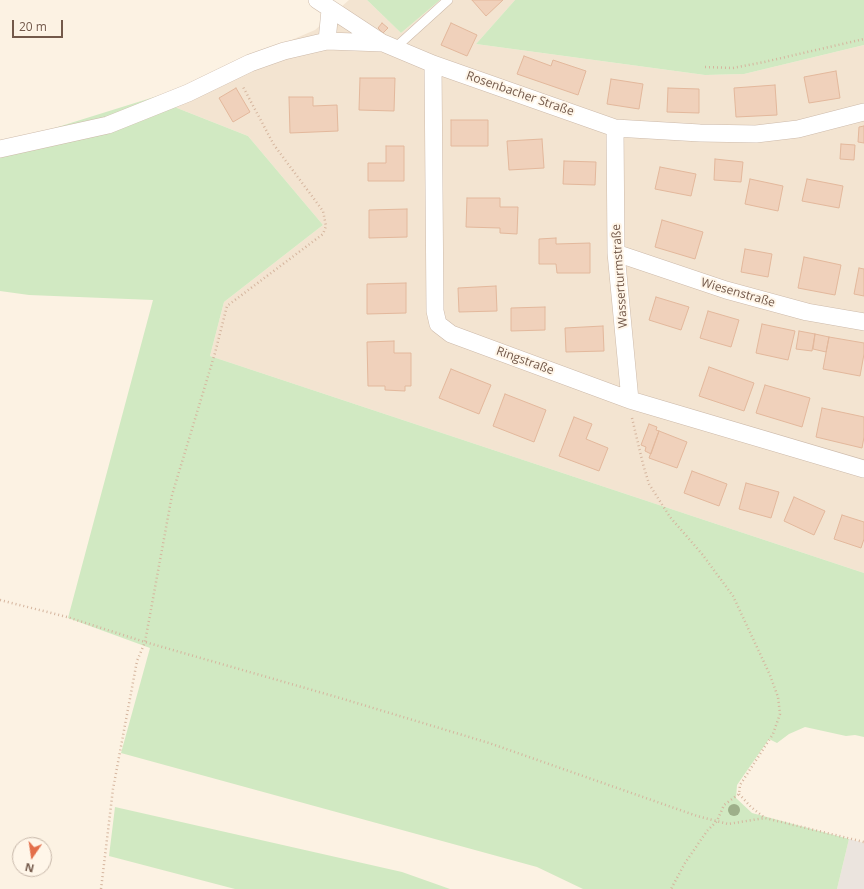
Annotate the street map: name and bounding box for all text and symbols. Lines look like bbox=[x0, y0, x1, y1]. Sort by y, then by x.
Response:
scale bar bbox=[14, 12, 65, 38]
text: 20 m bbox=[19, 18, 47, 35]
street label: Rosenbacher Straße bbox=[464, 69, 576, 119]
street label: Wasserturmstraße bbox=[609, 223, 631, 329]
street label: Wiesenstraße bbox=[699, 276, 777, 310]
street label: Ringstraße bbox=[494, 344, 556, 378]
north arrow bbox=[12, 837, 52, 877]
text: N bbox=[23, 860, 35, 877]

